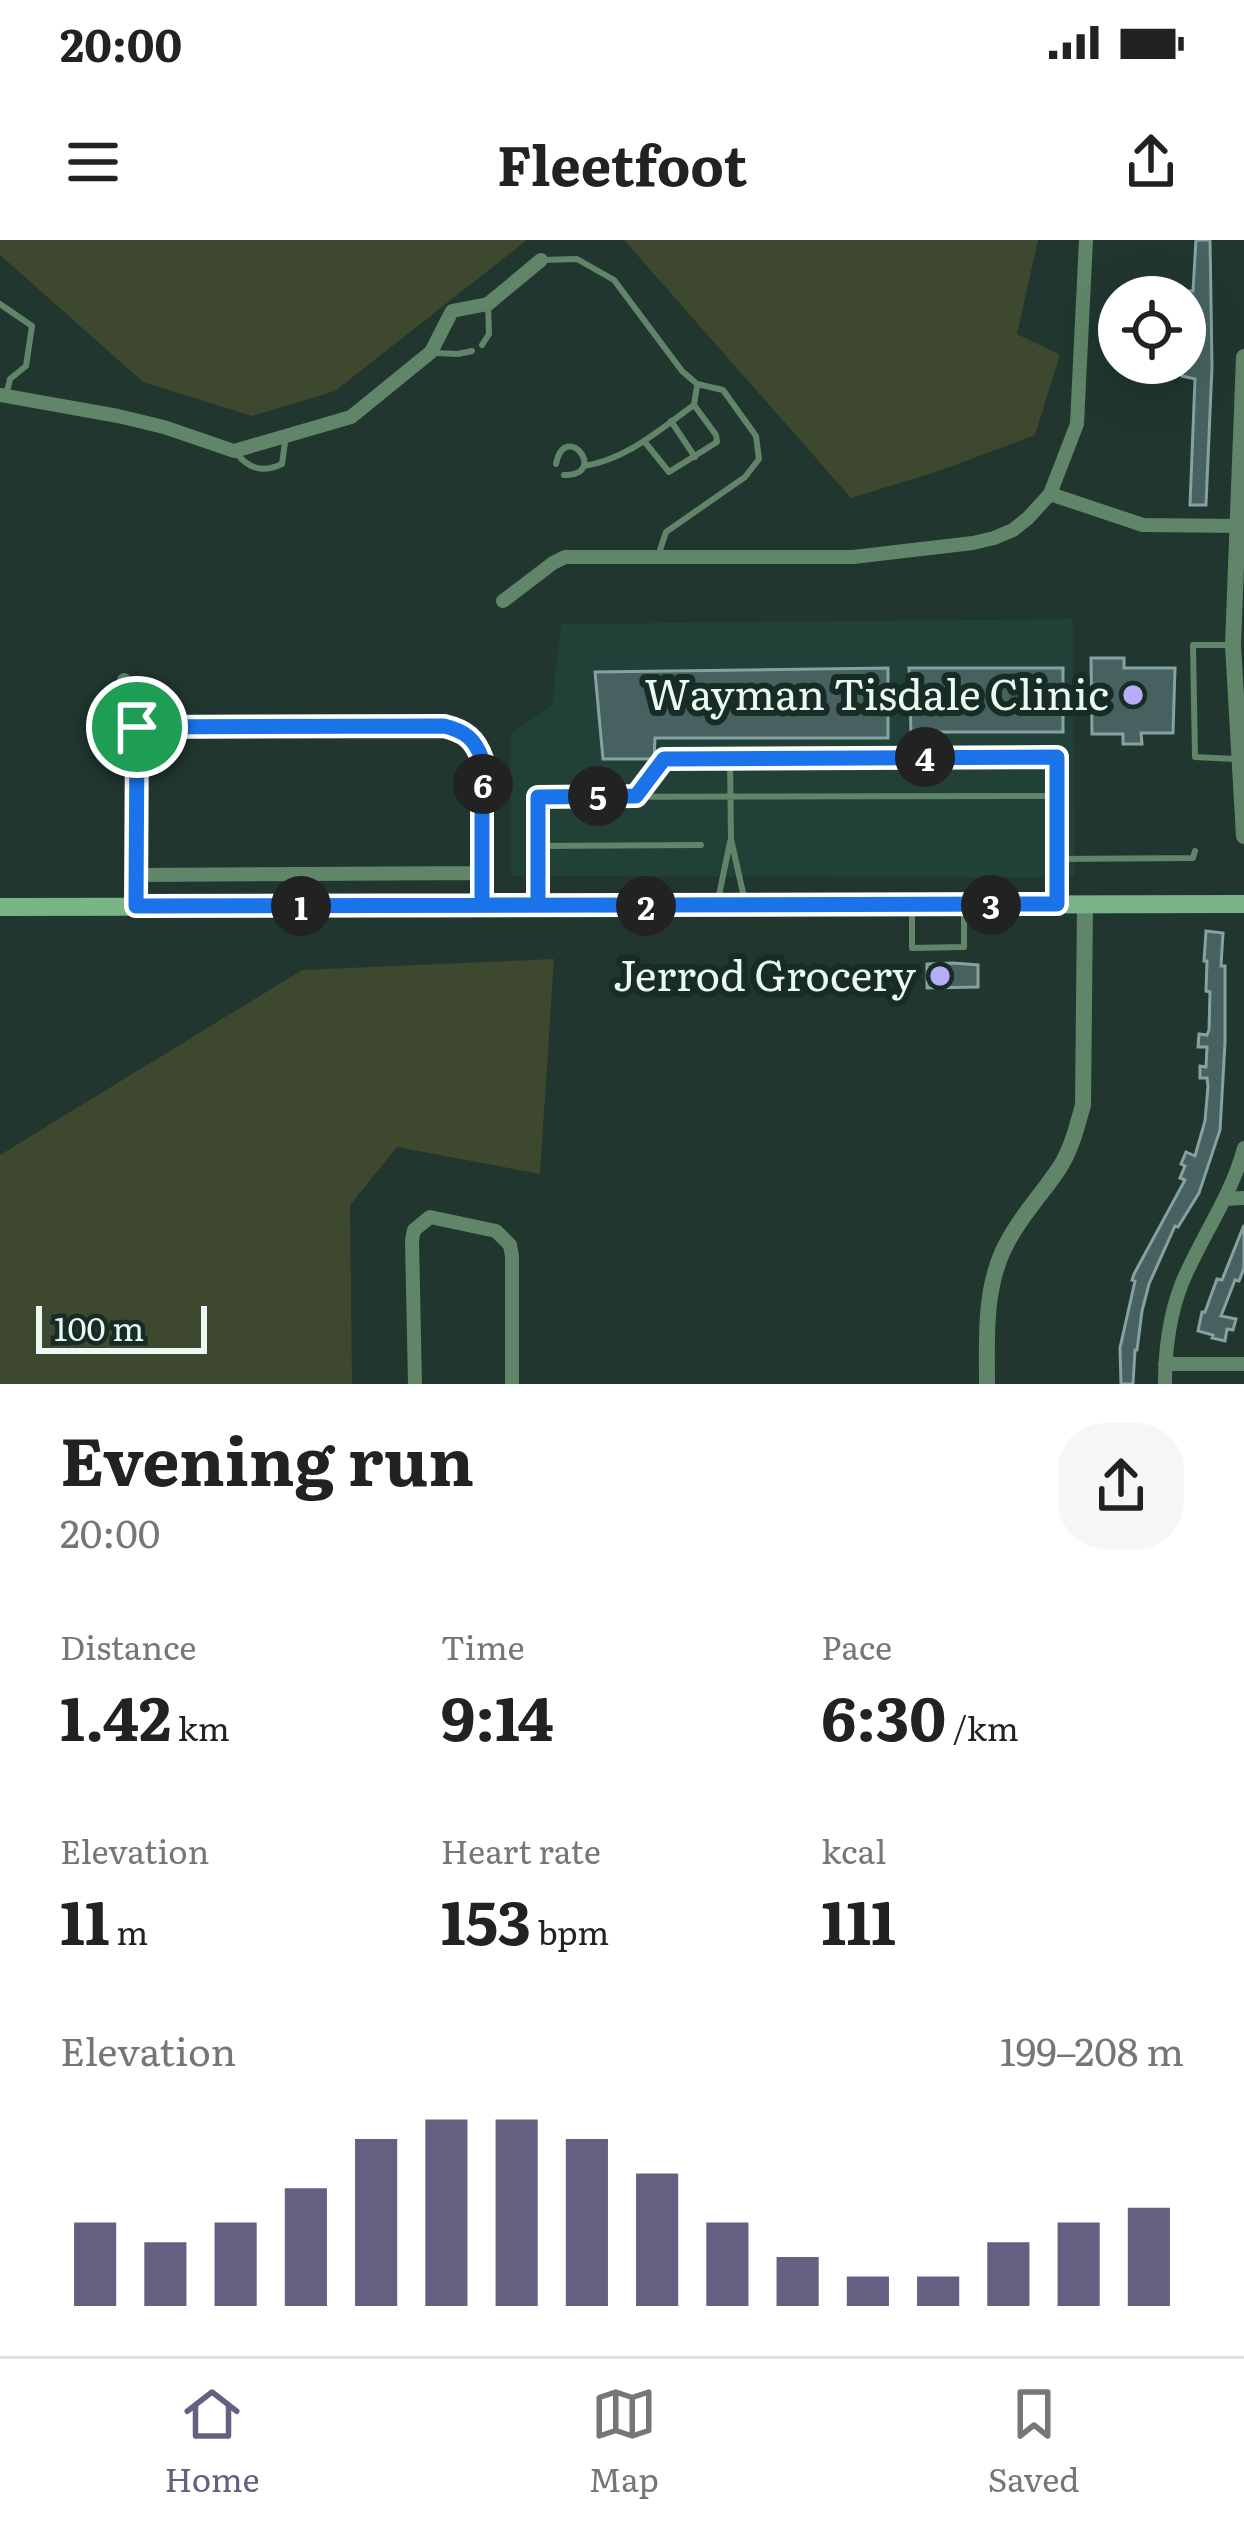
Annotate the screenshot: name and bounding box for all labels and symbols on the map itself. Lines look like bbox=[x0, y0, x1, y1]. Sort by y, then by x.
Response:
place label: Wayman Tisdale Clinic bbox=[645, 661, 1109, 723]
pin bbox=[86, 676, 188, 778]
marker: Wayman Tisdale Clinic bbox=[1120, 682, 1146, 708]
pin: 4 bbox=[895, 727, 955, 787]
pin: 6 bbox=[453, 754, 513, 814]
pin: 5 bbox=[568, 766, 628, 826]
pin: 3 bbox=[961, 875, 1021, 935]
pin: 1 bbox=[271, 876, 331, 936]
pin: 2 bbox=[616, 876, 676, 936]
place label: Jerrod Grocery bbox=[613, 942, 917, 1004]
marker: Jerrod Grocery bbox=[927, 963, 953, 989]
scale bar bbox=[36, 1300, 207, 1353]

